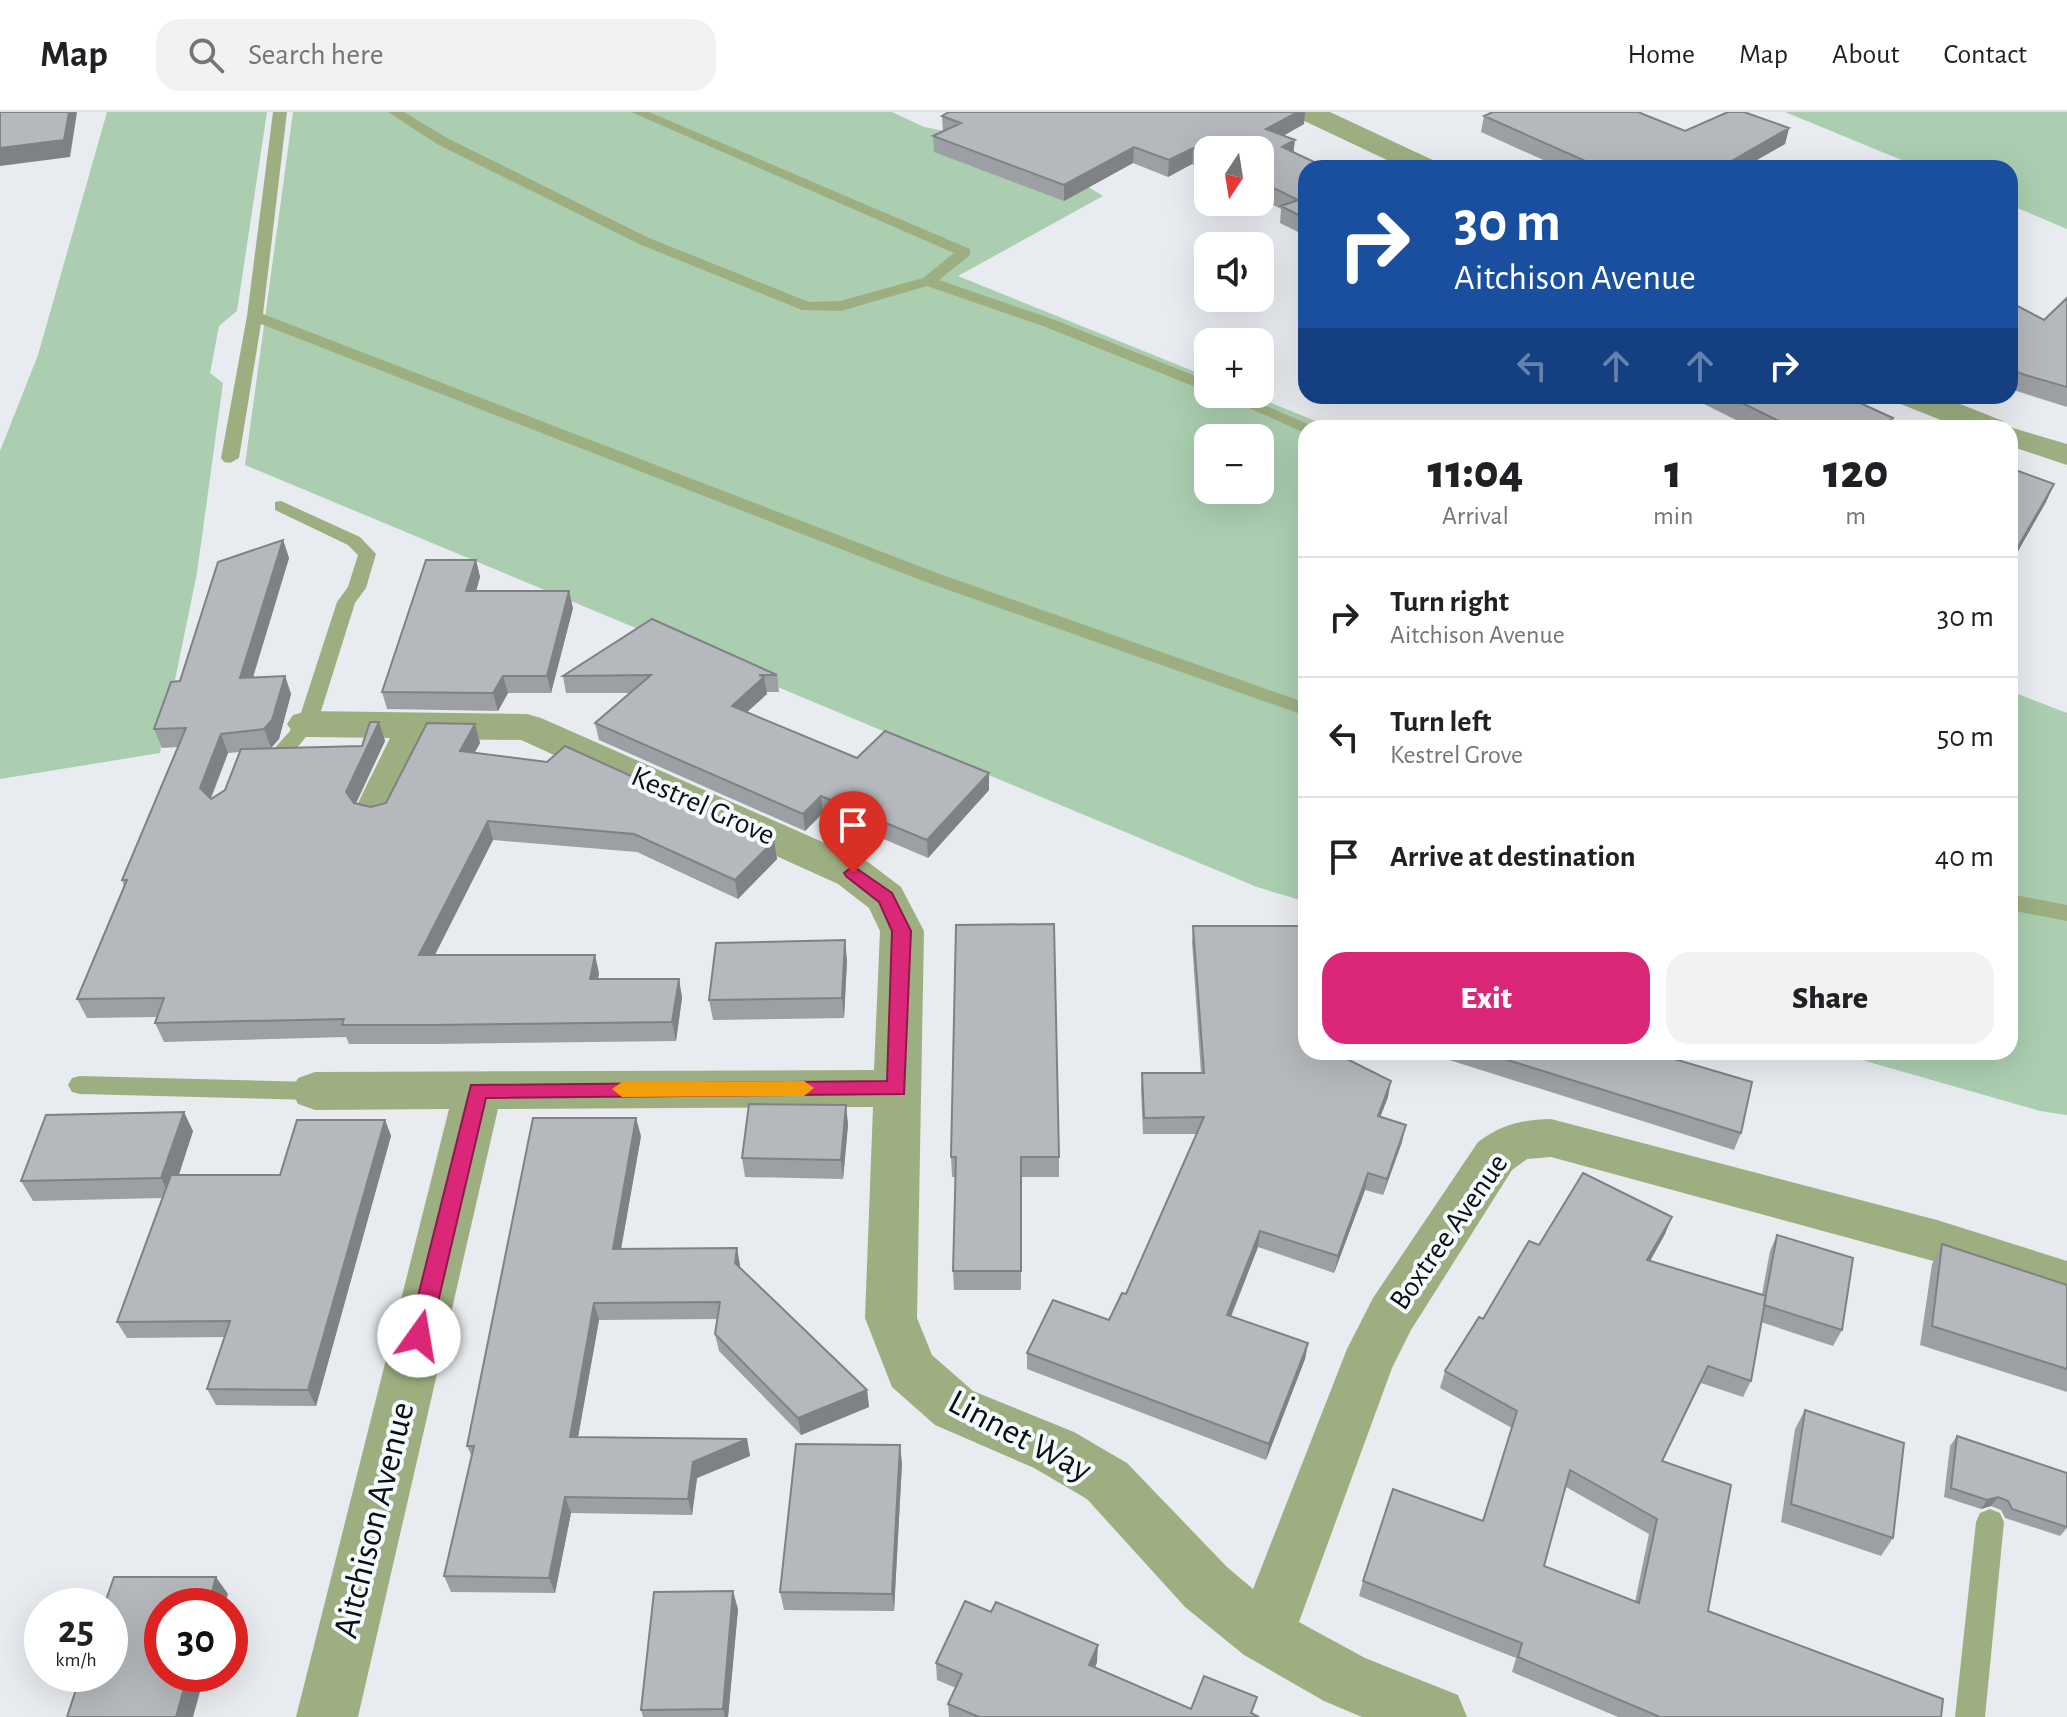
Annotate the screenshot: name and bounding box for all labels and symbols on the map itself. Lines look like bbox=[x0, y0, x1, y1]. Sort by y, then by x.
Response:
north arrow bbox=[1194, 136, 1274, 216]
street label: Kestrel Grove bbox=[627, 761, 779, 851]
pin bbox=[819, 791, 887, 873]
street label: Boxtree Avenue bbox=[1384, 1149, 1514, 1315]
position arrow bbox=[377, 1294, 461, 1378]
street label: Linnet Way bbox=[943, 1383, 1097, 1489]
street label: Aitchison Avenue bbox=[327, 1398, 421, 1642]
speed limit sign: 30 bbox=[144, 1588, 248, 1692]

